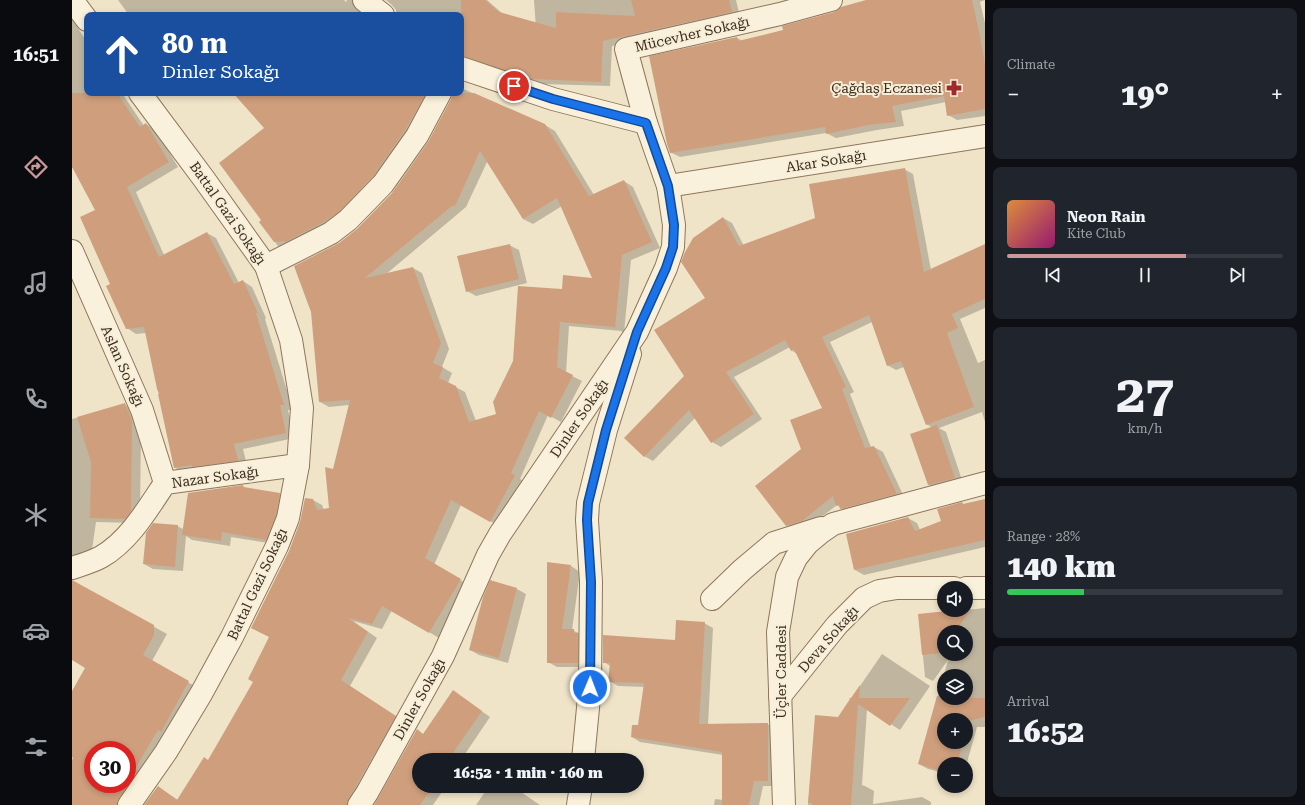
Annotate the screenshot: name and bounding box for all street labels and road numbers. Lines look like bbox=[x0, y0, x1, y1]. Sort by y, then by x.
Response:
street label: Mücevher Sokağı bbox=[633, 13, 752, 55]
street label: Akar Sokağı bbox=[785, 147, 868, 175]
street label: Battal Gazi Sokağı bbox=[186, 158, 270, 268]
street label: Aslan Sokağı bbox=[98, 323, 148, 409]
street label: Dinler Sokağı bbox=[547, 375, 611, 460]
street label: Nazar Sokağı bbox=[170, 463, 260, 491]
street label: Battal Gazi Sokağı bbox=[224, 525, 290, 643]
street label: Deva Sokağı bbox=[795, 602, 862, 676]
street label: Üçler Caddesi bbox=[773, 624, 789, 719]
street label: Dinler Sokağı bbox=[390, 655, 448, 743]

